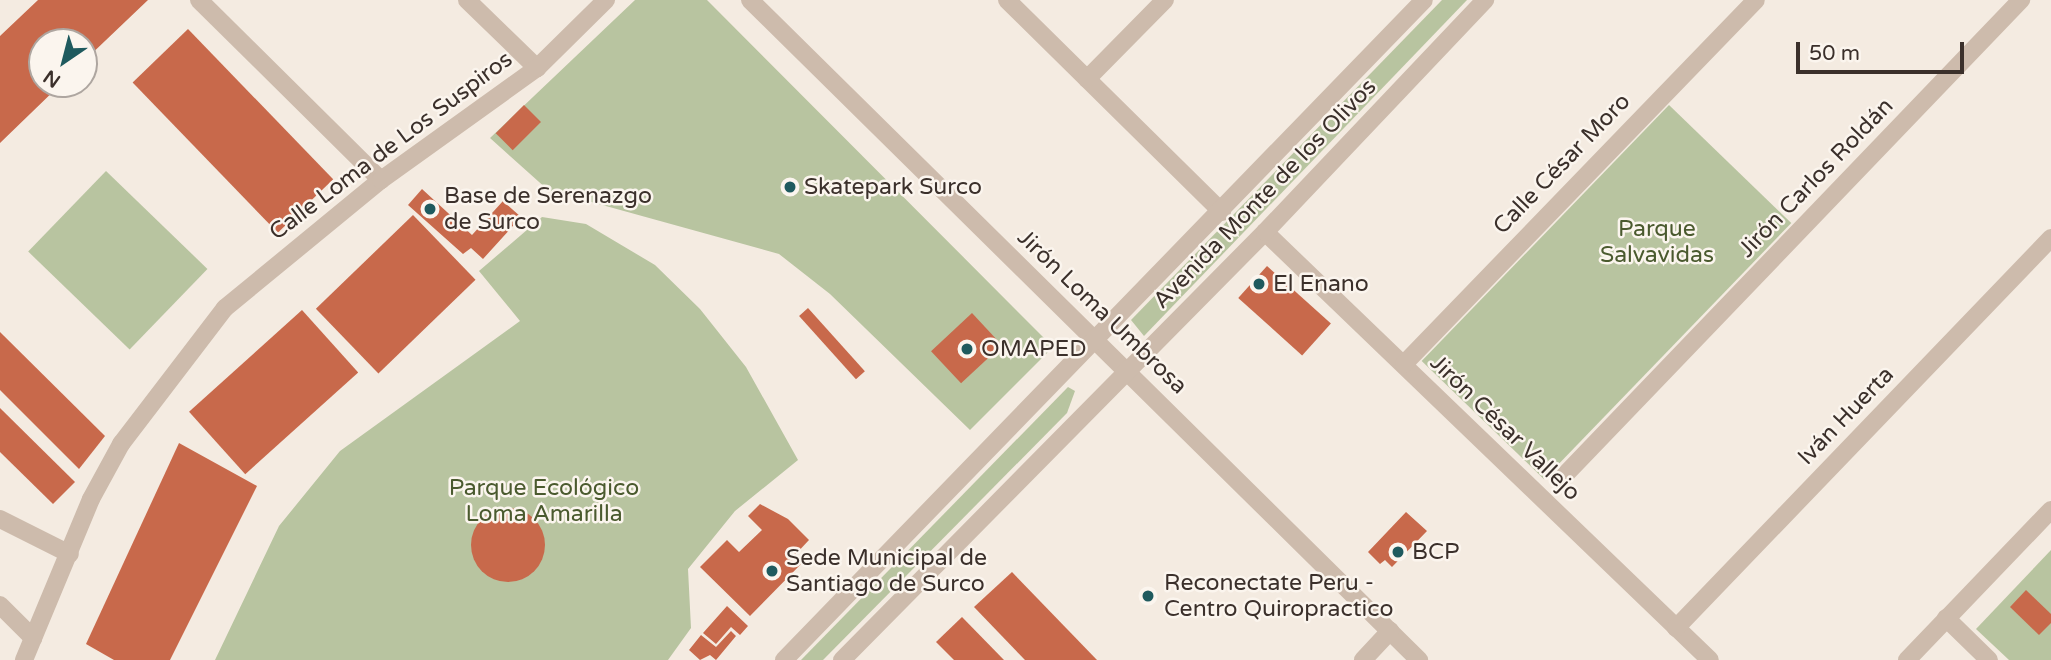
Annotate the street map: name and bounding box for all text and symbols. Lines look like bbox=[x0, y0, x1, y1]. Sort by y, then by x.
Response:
north arrow bbox=[28, 28, 98, 98]
scale bar bbox=[1799, 28, 1967, 72]
text: 50 m bbox=[1809, 41, 1860, 66]
street label: Calle Loma de Los Suspiros bbox=[264, 46, 518, 246]
text: N bbox=[40, 65, 65, 92]
street label: Avenida Monte de los Olivos bbox=[1148, 73, 1382, 315]
street label: Calle César Moro bbox=[1488, 88, 1636, 240]
street label: Jirón Carlos Roldán bbox=[1733, 93, 1899, 263]
place label: Skatepark Surco bbox=[804, 173, 982, 201]
marker: Skatepark Surco bbox=[782, 179, 798, 195]
place label: Base de Serenazgo de Surco bbox=[444, 182, 652, 236]
marker: Base de Serenazgo de Surco bbox=[422, 201, 438, 217]
park label: Parque Salvavidas bbox=[1600, 215, 1714, 269]
street label: Jirón Loma Umbrosa bbox=[1011, 224, 1193, 400]
place label: El Enano bbox=[1273, 270, 1369, 298]
marker: El Enano bbox=[1251, 276, 1267, 292]
place label: OMAPED bbox=[981, 335, 1086, 363]
marker: OMAPED bbox=[959, 341, 975, 357]
street label: Jirón César Vallejo bbox=[1424, 349, 1586, 507]
street label: Iván Huerta bbox=[1792, 361, 1900, 471]
park label: Parque Ecológico Loma Amarilla bbox=[449, 474, 639, 528]
place label: BCP bbox=[1412, 538, 1459, 566]
place label: Sede Municipal de Santiago de Surco bbox=[786, 544, 987, 598]
marker: BCP bbox=[1390, 544, 1406, 560]
marker: Sede Municipal de Santiago de Surco bbox=[764, 563, 780, 579]
place label: Reconectate Peru - Centro Quiropractico bbox=[1164, 569, 1393, 623]
marker: Reconectate Peru - Centro Quiropractico bbox=[1138, 586, 1158, 606]

